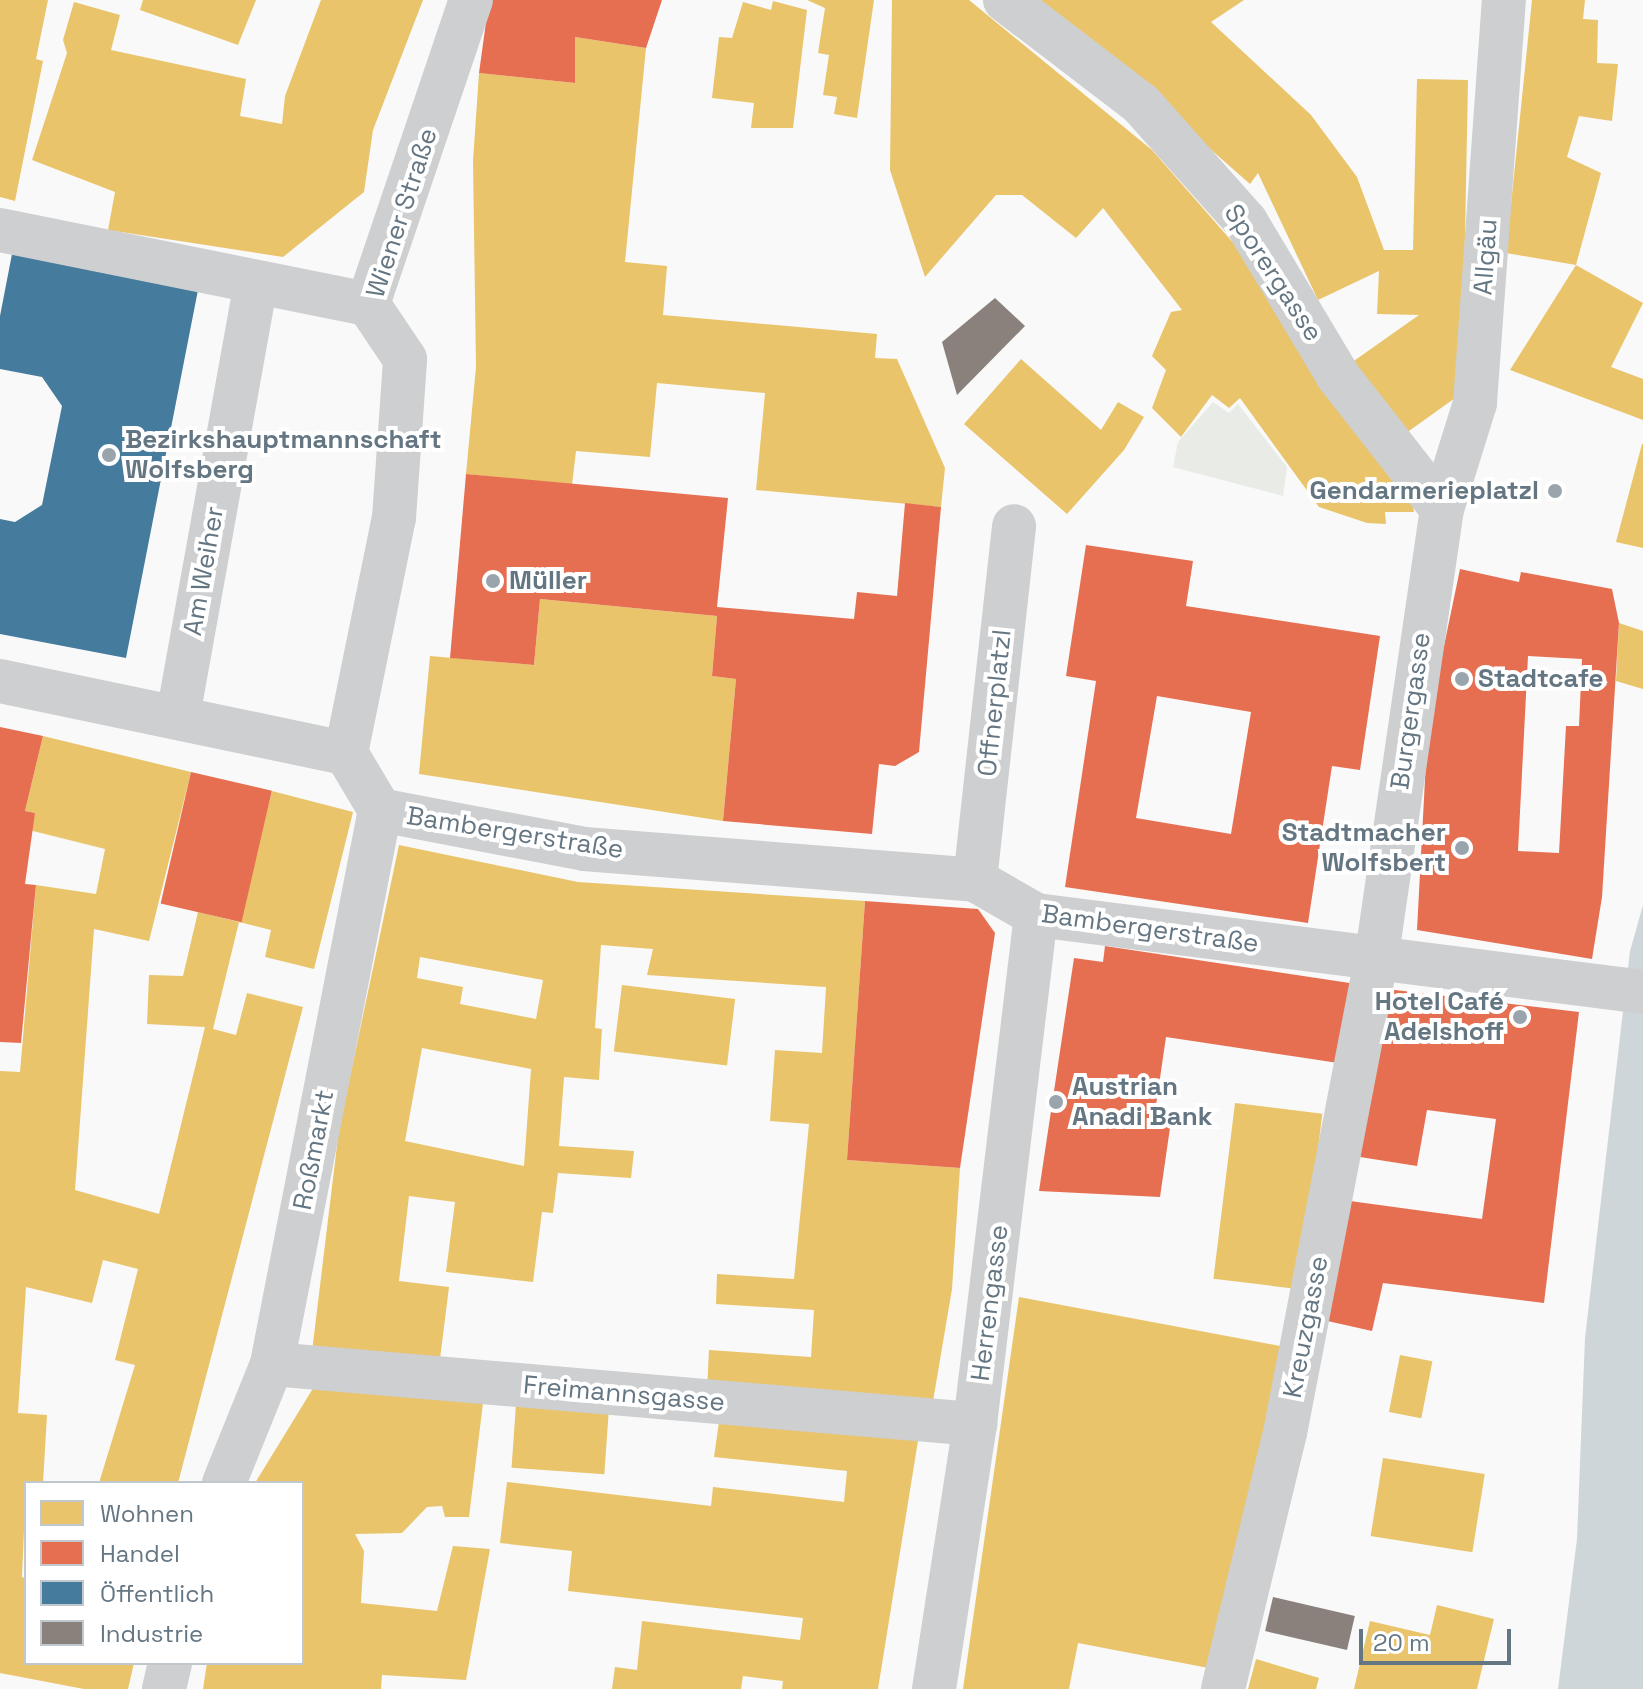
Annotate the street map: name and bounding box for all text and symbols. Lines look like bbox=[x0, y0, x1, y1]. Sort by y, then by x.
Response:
street label: Wiener Straße bbox=[360, 124, 444, 302]
street label: Sporergasse bbox=[1217, 199, 1329, 347]
street label: Allgäu bbox=[1468, 218, 1504, 296]
place label: Bezirkshauptmannschaft Wolfsberg bbox=[125, 424, 442, 486]
marker: Bezirkshauptmannschaft Wolfsberg bbox=[100, 446, 118, 464]
place label: Gendarmerieplatzl bbox=[1310, 475, 1539, 507]
marker: Gendarmerieplatzl bbox=[1546, 482, 1564, 500]
street label: Am Weiher bbox=[177, 504, 231, 638]
place label: Müller bbox=[509, 565, 587, 597]
marker: Müller bbox=[484, 572, 502, 590]
street label: Offnerplatzl bbox=[972, 628, 1018, 778]
street label: Burgergasse bbox=[1385, 631, 1437, 791]
place label: Stadtcafe bbox=[1478, 663, 1604, 695]
marker: Stadtcafe bbox=[1453, 670, 1471, 688]
street label: Bambergerstraße bbox=[404, 800, 626, 866]
place label: Stadtmacher Wolfsbert bbox=[1282, 817, 1446, 878]
marker: Stadtmacher Wolfsbert bbox=[1453, 839, 1471, 857]
street label: Bambergerstraße bbox=[1039, 898, 1261, 960]
place label: Hotel Café Adelshoff bbox=[1375, 986, 1504, 1048]
marker: Hotel Café Adelshoff bbox=[1511, 1008, 1529, 1026]
place label: Austrian Anadi Bank bbox=[1072, 1071, 1212, 1132]
street label: Roßmarkt bbox=[287, 1087, 341, 1213]
marker: Austrian Anadi Bank bbox=[1047, 1093, 1065, 1111]
street label: Herrengasse bbox=[965, 1223, 1015, 1383]
street label: Kreuzgasse bbox=[1277, 1253, 1335, 1401]
street label: Freimannsgasse bbox=[522, 1370, 726, 1418]
legend bbox=[24, 1481, 304, 1665]
text: Wohnen bbox=[100, 1498, 194, 1529]
text: Handel bbox=[100, 1538, 180, 1569]
text: Öffentlich bbox=[100, 1578, 214, 1609]
scale bar bbox=[1363, 1613, 1515, 1663]
text: Industrie bbox=[100, 1618, 203, 1649]
text: 20 m bbox=[1373, 1627, 1430, 1658]

